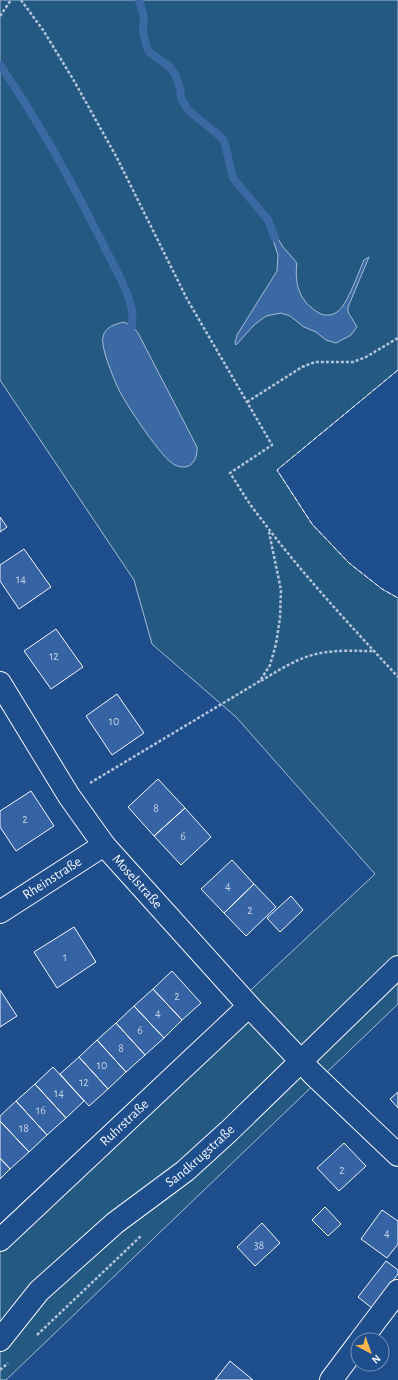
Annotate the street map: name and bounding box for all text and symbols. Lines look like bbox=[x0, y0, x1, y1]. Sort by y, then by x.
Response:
house number: 14 bbox=[16, 573, 26, 585]
house number: 12 bbox=[49, 650, 59, 662]
house number: 10 bbox=[109, 715, 119, 727]
house number: 8 bbox=[153, 802, 159, 814]
house number: 2 bbox=[22, 813, 28, 825]
house number: 6 bbox=[180, 830, 186, 842]
street label: Moselstraße bbox=[109, 852, 165, 911]
street label: Rheinstraße bbox=[20, 854, 84, 902]
house number: 4 bbox=[225, 880, 231, 892]
house number: 2 bbox=[247, 904, 253, 916]
house number: 1 bbox=[63, 951, 67, 963]
house number: 2 bbox=[174, 990, 180, 1002]
house number: 4 bbox=[155, 1007, 161, 1019]
house number: 6 bbox=[137, 1024, 143, 1036]
house number: 8 bbox=[118, 1042, 124, 1054]
house number: 10 bbox=[97, 1059, 107, 1071]
house number: 12 bbox=[79, 1076, 89, 1088]
house number: 14 bbox=[54, 1087, 64, 1099]
street label: Ruhrstraße bbox=[98, 1097, 152, 1149]
house number: 16 bbox=[36, 1104, 46, 1116]
house number: 18 bbox=[19, 1122, 29, 1134]
street label: Sandkrugstraße bbox=[163, 1122, 238, 1190]
house number: 2 bbox=[339, 1164, 345, 1176]
house number: 4 bbox=[384, 1227, 390, 1239]
house number: 38 bbox=[254, 1239, 265, 1251]
north arrow bbox=[350, 1332, 390, 1372]
text: N bbox=[370, 1353, 383, 1366]

